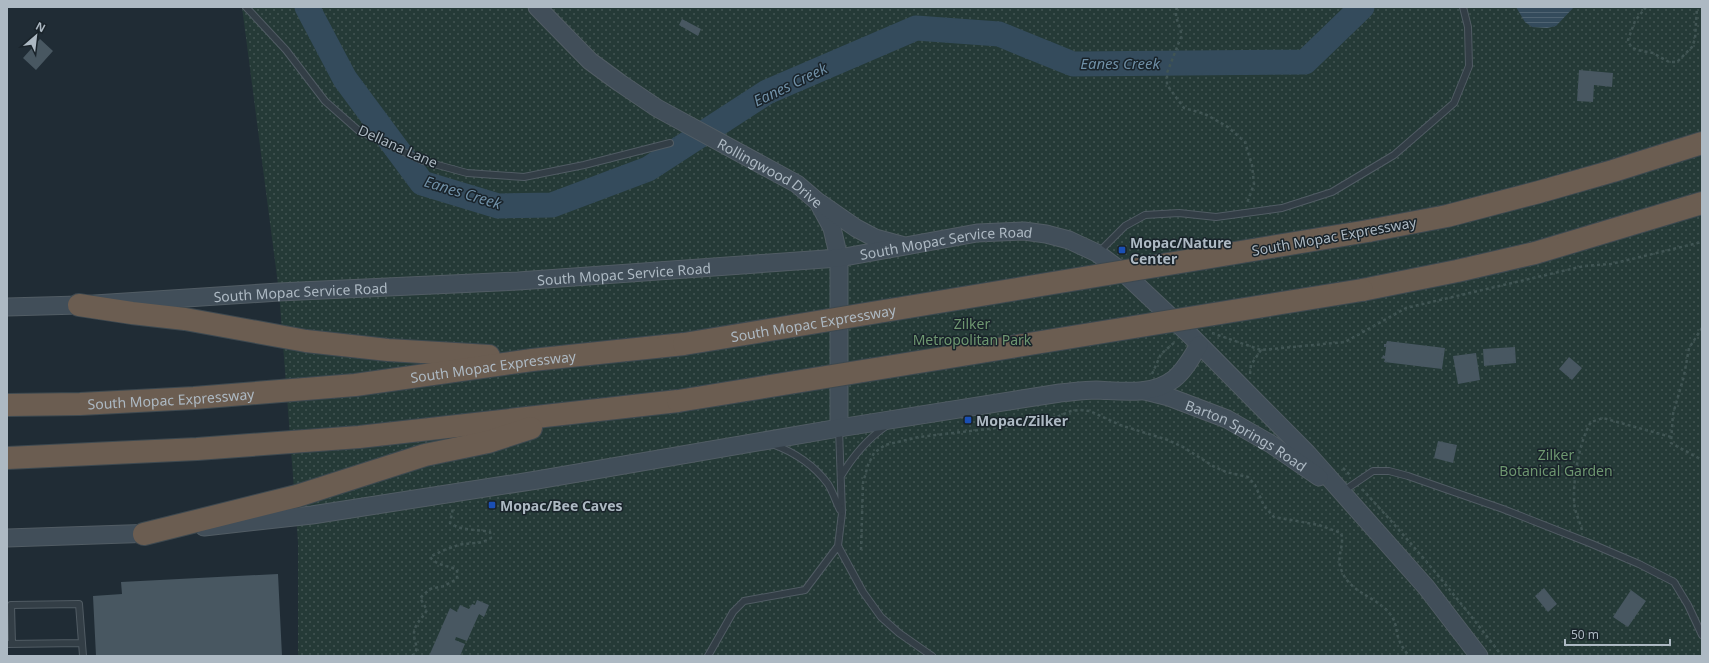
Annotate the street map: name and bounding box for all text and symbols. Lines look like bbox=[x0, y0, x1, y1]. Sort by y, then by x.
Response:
north arrow bbox=[16, 16, 56, 56]
text: N bbox=[33, 18, 48, 35]
water label: Eanes Creek bbox=[1080, 53, 1160, 73]
water label: Eanes Creek bbox=[750, 57, 831, 110]
street label: Dellana Lane bbox=[355, 120, 441, 172]
street label: Rollingwood Drive bbox=[714, 133, 827, 212]
water label: Eanes Creek bbox=[422, 171, 505, 213]
street label: South Mopac Expressway bbox=[1250, 212, 1419, 260]
street label: South Mopac Service Road bbox=[858, 222, 1034, 264]
place label: Mopac/Nature Center bbox=[1130, 233, 1232, 268]
marker: Mopac/Nature Center bbox=[1117, 245, 1127, 255]
street label: South Mopac Service Road bbox=[536, 258, 712, 289]
street label: South Mopac Service Road bbox=[213, 278, 388, 306]
street label: South Mopac Expressway bbox=[729, 300, 898, 346]
park label: Zilker Metropolitan Park bbox=[913, 314, 1032, 349]
street label: South Mopac Expressway bbox=[409, 346, 578, 387]
street label: South Mopac Expressway bbox=[87, 384, 256, 413]
street label: Barton Springs Road bbox=[1183, 395, 1311, 475]
place label: Mopac/Zilker bbox=[976, 411, 1069, 430]
marker: Mopac/Zilker bbox=[963, 415, 973, 425]
park label: Zilker Botanical Garden bbox=[1499, 445, 1613, 480]
place label: Mopac/Bee Caves bbox=[500, 496, 623, 515]
marker: Mopac/Bee Caves bbox=[487, 500, 497, 510]
scale bar bbox=[1565, 621, 1670, 647]
text: 50 m bbox=[1571, 626, 1599, 643]

